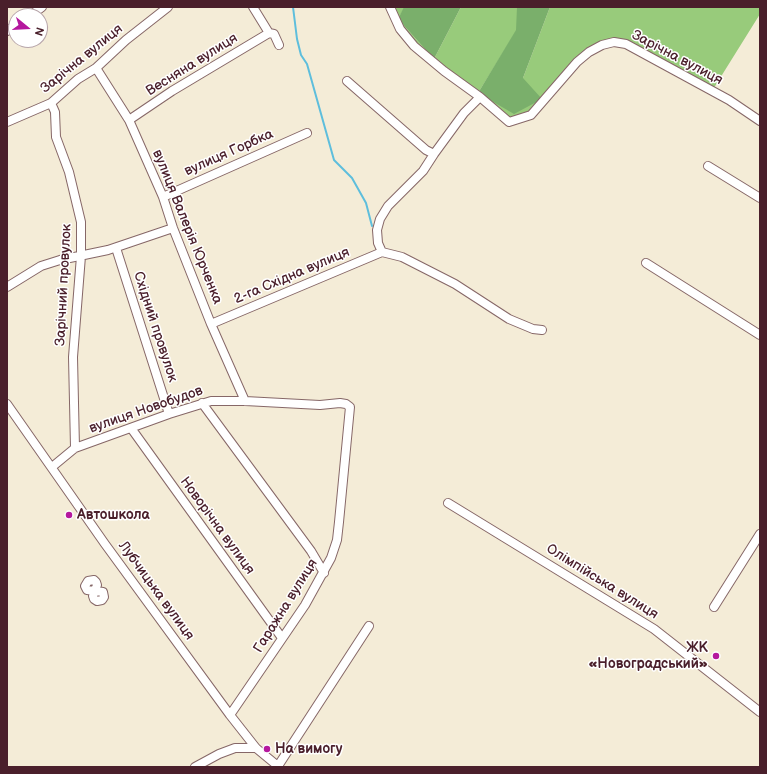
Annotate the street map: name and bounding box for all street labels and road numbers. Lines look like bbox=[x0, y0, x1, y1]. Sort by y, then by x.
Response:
street label: Зарічна вулиця bbox=[38, 21, 126, 97]
street label: Зарічна вулиця bbox=[629, 27, 725, 89]
street label: Весняна вулиця bbox=[143, 30, 241, 100]
street label: вулиця Горбка bbox=[182, 126, 276, 180]
street label: вулиця Валерія Юрченка bbox=[148, 147, 226, 307]
street label: Зарічний провулок bbox=[52, 223, 76, 347]
street label: 2-га Східна вулиця bbox=[232, 244, 352, 308]
street label: Східний провулок bbox=[129, 270, 181, 384]
street label: вулиця Новобудов bbox=[87, 383, 205, 437]
street label: Новорічна вулиця bbox=[176, 474, 258, 578]
street label: Лубчицька вулиця bbox=[115, 538, 197, 644]
street label: Олімпійська вулиця bbox=[543, 541, 661, 623]
street label: Гаражна вулиця bbox=[250, 556, 322, 656]

